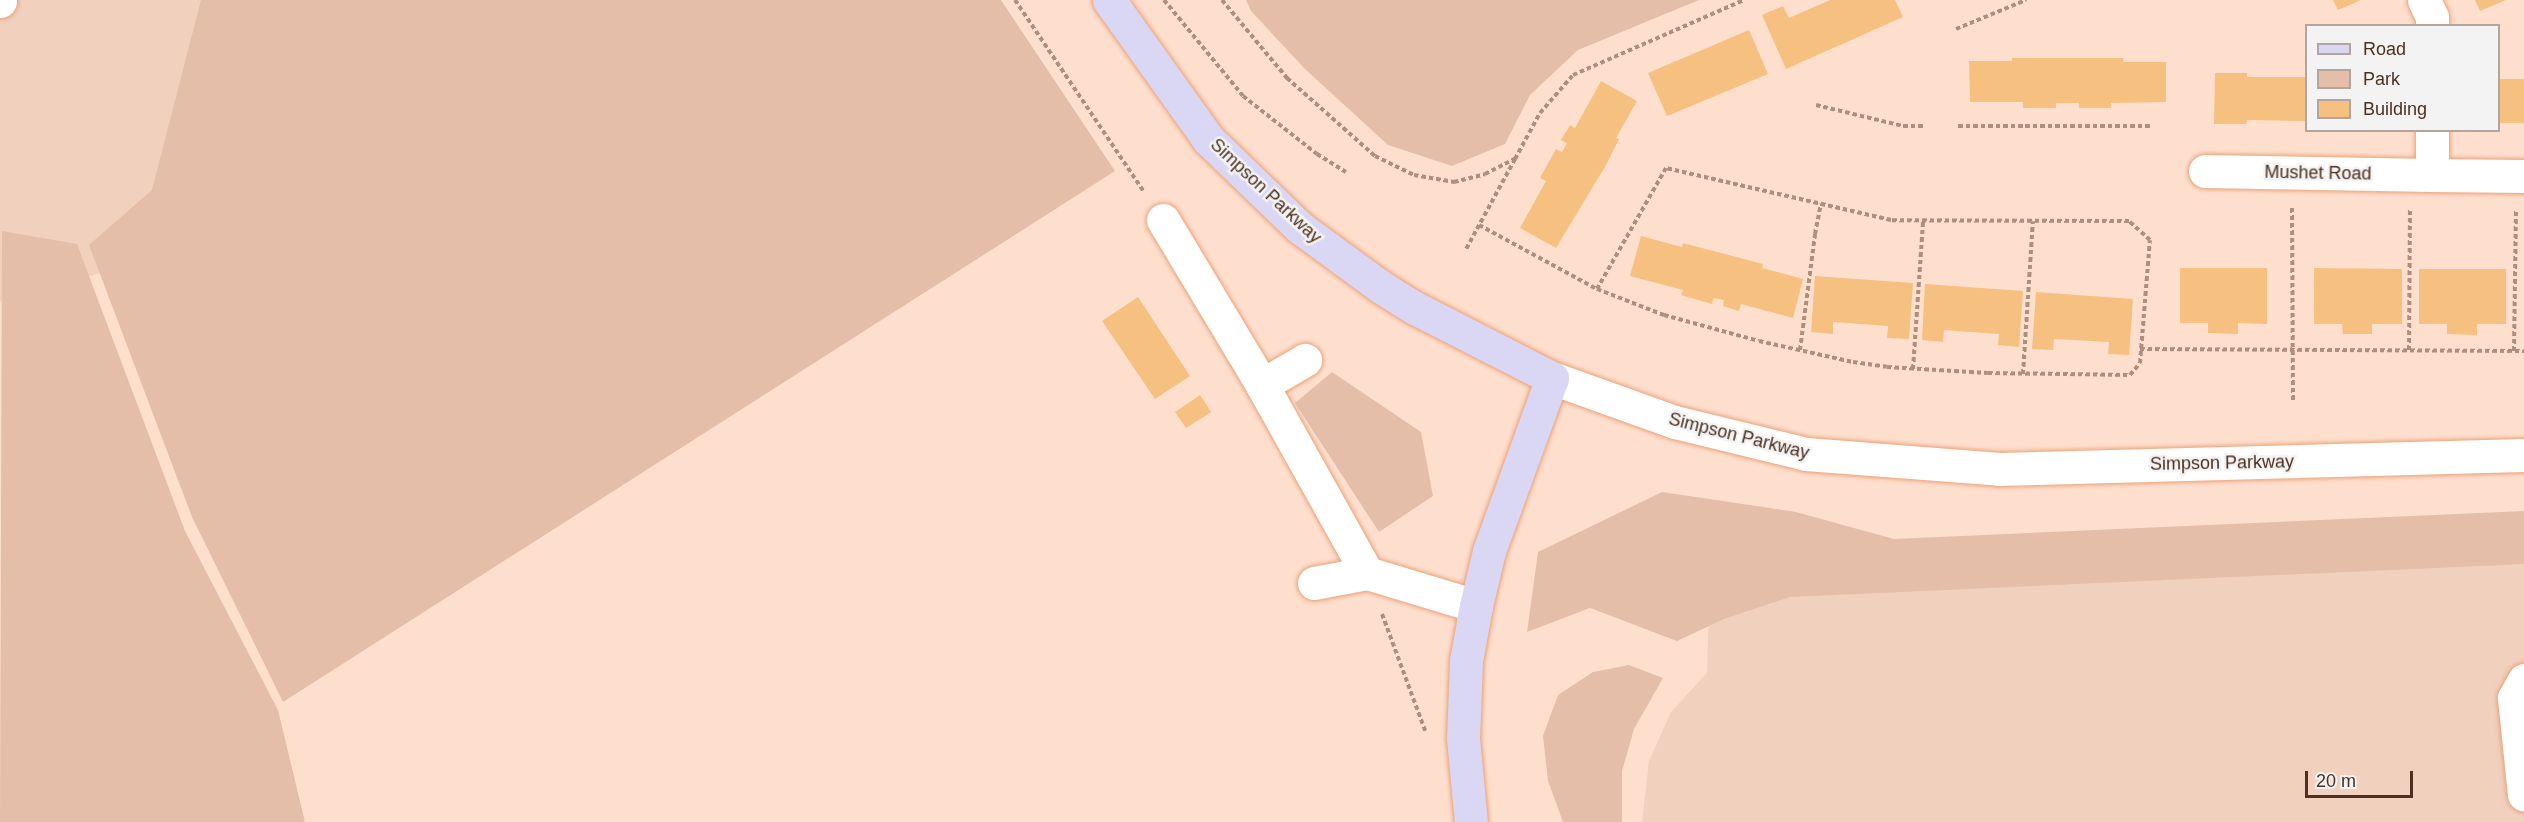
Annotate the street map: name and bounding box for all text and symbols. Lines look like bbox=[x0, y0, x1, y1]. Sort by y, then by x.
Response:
legend bbox=[2305, 24, 2500, 132]
text: Road bbox=[2363, 39, 2406, 59]
text: Park bbox=[2363, 69, 2400, 89]
text: Building bbox=[2363, 99, 2427, 119]
street label: Simpson Parkway bbox=[1206, 134, 1326, 248]
street label: Mushet Road bbox=[2264, 161, 2372, 185]
street label: Simpson Parkway bbox=[1667, 408, 1811, 464]
street label: Simpson Parkway bbox=[2150, 451, 2294, 475]
scale bar bbox=[2308, 759, 2416, 797]
text: 20 m bbox=[2316, 771, 2356, 791]

